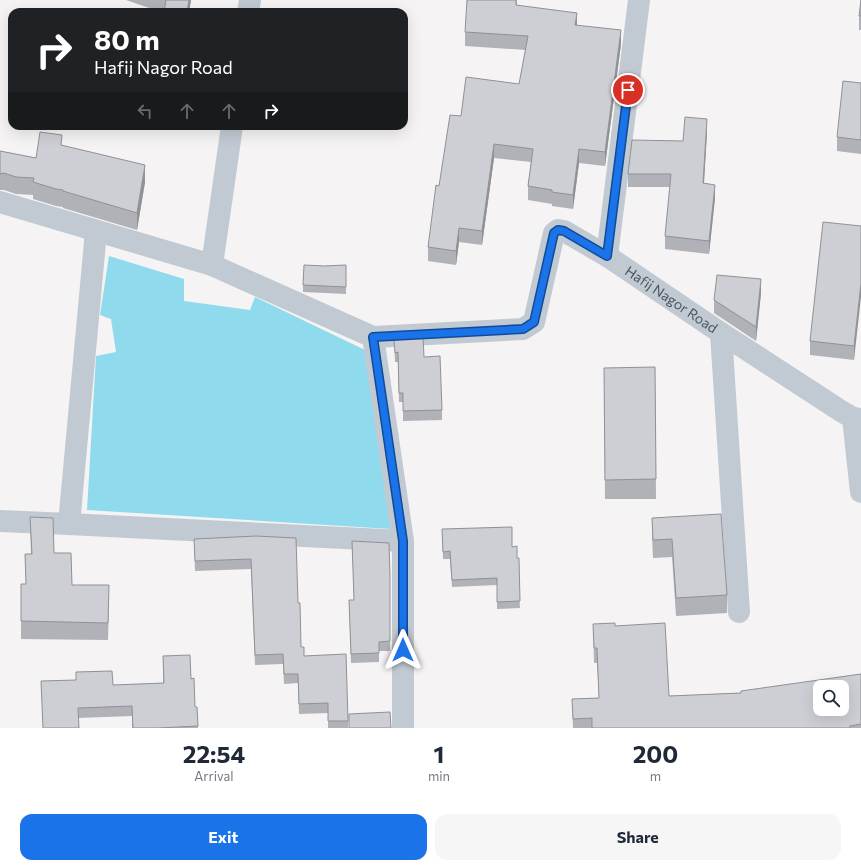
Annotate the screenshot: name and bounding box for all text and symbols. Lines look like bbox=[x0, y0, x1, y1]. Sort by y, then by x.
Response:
text: 80 m bbox=[94, 22, 160, 56]
icon: right bbox=[28, 24, 80, 76]
text: Hafij Nagor Road bbox=[94, 56, 233, 78]
pin bbox=[611, 73, 645, 107]
icon: arrive bbox=[617, 79, 639, 101]
icon: left bbox=[134, 100, 156, 122]
icon: ahead bbox=[176, 100, 198, 122]
icon: ahead bbox=[218, 100, 240, 122]
icon: right bbox=[260, 100, 282, 122]
street label: Hafij Nagor Road bbox=[622, 262, 721, 336]
position arrow bbox=[382, 629, 424, 671]
map controls bbox=[813, 680, 849, 716]
button: search bbox=[813, 680, 849, 716]
text: 22:54 bbox=[183, 739, 245, 768]
text: 1 bbox=[434, 739, 444, 768]
text: 200 bbox=[633, 739, 678, 768]
text: Arrival bbox=[194, 768, 234, 784]
text: min bbox=[428, 768, 450, 784]
text: m bbox=[650, 768, 661, 784]
button: Exit bbox=[20, 814, 427, 860]
button: Share bbox=[435, 814, 841, 860]

